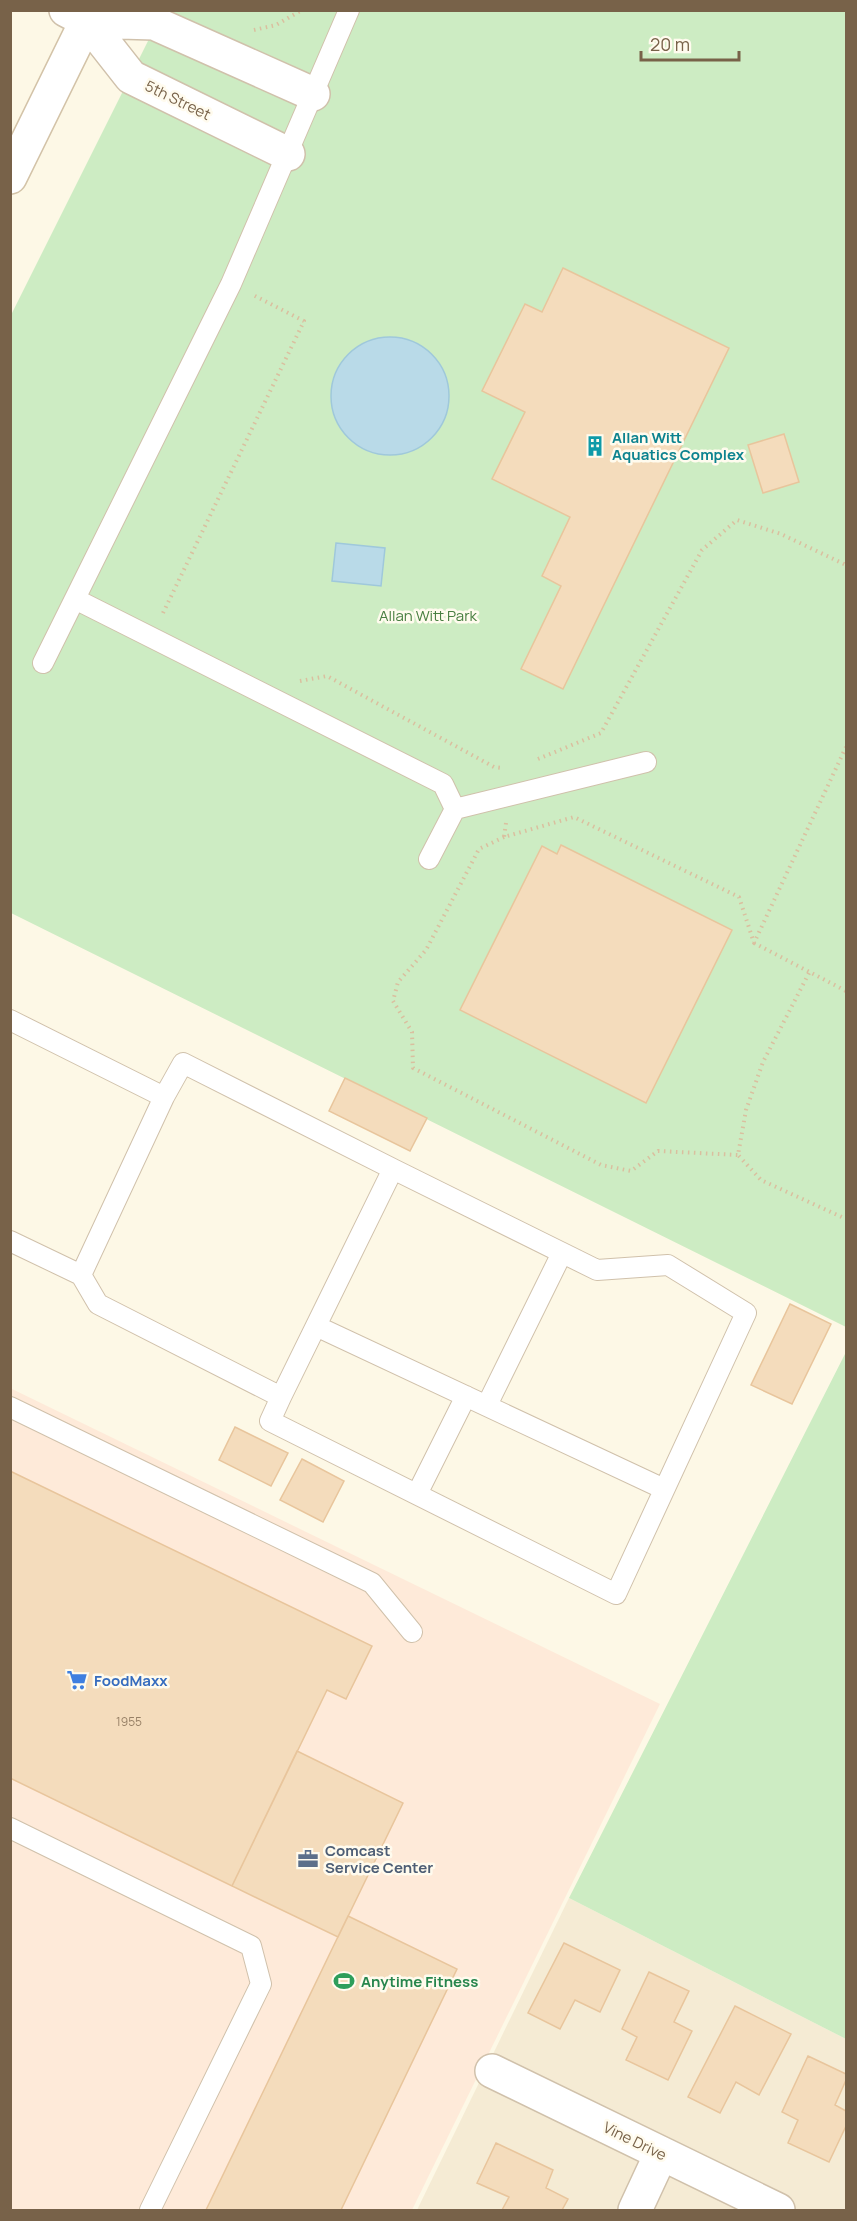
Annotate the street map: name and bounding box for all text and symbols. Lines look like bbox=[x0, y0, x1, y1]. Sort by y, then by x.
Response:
scale bar bbox=[641, 24, 738, 62]
text: 20 m bbox=[650, 32, 690, 56]
street label: 5th Street bbox=[142, 75, 214, 125]
place label: Allan Witt Aquatics Complex bbox=[612, 427, 745, 465]
building icon: Allan Witt Aquatics Complex bbox=[583, 434, 607, 458]
park label: Allan Witt Park bbox=[379, 605, 478, 626]
supermarket icon: FoodMaxx bbox=[65, 1668, 89, 1692]
place label: FoodMaxx bbox=[94, 1670, 168, 1691]
house number: 1955 bbox=[116, 1713, 142, 1730]
place label: Comcast Service Center bbox=[325, 1840, 433, 1878]
office icon: Comcast Service Center bbox=[296, 1847, 320, 1871]
sports icon: Anytime Fitness bbox=[332, 1969, 356, 1993]
place label: Anytime Fitness bbox=[361, 1971, 478, 1992]
street label: Vine Drive bbox=[600, 2117, 670, 2165]

